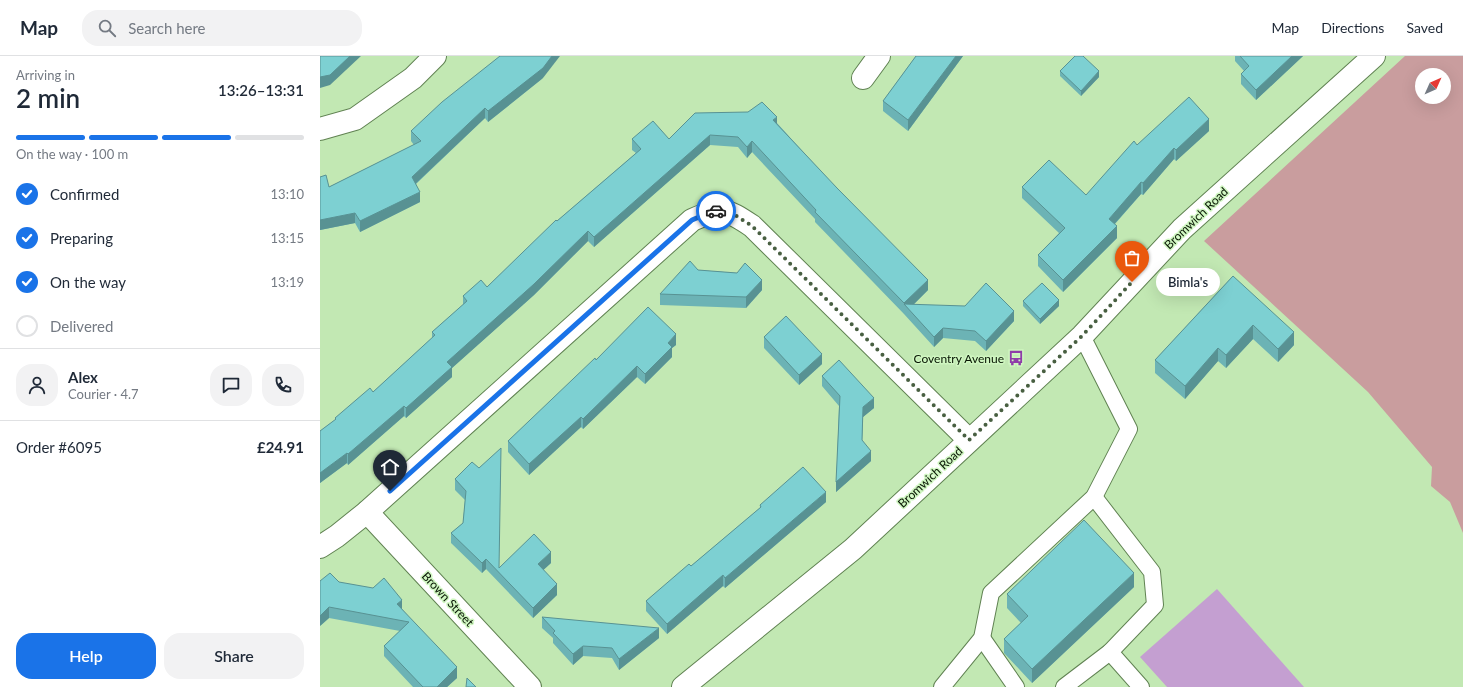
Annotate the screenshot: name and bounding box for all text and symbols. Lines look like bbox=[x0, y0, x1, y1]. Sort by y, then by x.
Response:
search box bbox=[82, 10, 362, 46]
text: Map bbox=[20, 16, 58, 39]
icon: search bbox=[96, 17, 118, 39]
text: Search here bbox=[128, 19, 206, 37]
text: Map bbox=[1272, 19, 1299, 36]
text: Directions bbox=[1321, 19, 1384, 36]
text: Saved bbox=[1406, 19, 1443, 36]
text: Arriving in bbox=[16, 67, 75, 83]
north arrow bbox=[1415, 68, 1451, 104]
map controls bbox=[1415, 68, 1451, 104]
text: 13:26–13:31 bbox=[218, 81, 304, 99]
text: 2 min bbox=[16, 82, 80, 114]
text: On the way · 100 m bbox=[16, 146, 128, 162]
icon: check bbox=[16, 183, 38, 205]
street label: Bromwich Road bbox=[1161, 184, 1231, 252]
text: Confirmed bbox=[50, 185, 119, 203]
text: 13:10 bbox=[271, 186, 304, 202]
courier bbox=[696, 191, 736, 231]
icon: car bbox=[705, 200, 727, 222]
icon: check bbox=[16, 227, 38, 249]
text: Preparing bbox=[50, 229, 113, 247]
text: 13:15 bbox=[271, 230, 304, 246]
pin bbox=[1115, 241, 1149, 282]
icon: bag bbox=[1121, 247, 1143, 269]
callout: Bimla's bbox=[1156, 268, 1220, 296]
icon: check bbox=[16, 271, 38, 293]
text: On the way bbox=[50, 273, 126, 291]
text: 13:19 bbox=[271, 274, 304, 290]
text: Bimla's bbox=[1168, 274, 1208, 290]
text: Delivered bbox=[50, 317, 113, 335]
bus stop icon: Coventry Avenue bbox=[1007, 349, 1025, 367]
place label: Coventry Avenue bbox=[914, 351, 1004, 366]
button: person bbox=[16, 364, 58, 406]
button: chat bbox=[210, 364, 252, 406]
button: phone bbox=[262, 364, 304, 406]
text: Alex bbox=[68, 368, 98, 386]
text: Courier · 4.7 bbox=[68, 386, 139, 402]
text: Order #6095 bbox=[16, 438, 102, 456]
text: £24.91 bbox=[257, 438, 304, 456]
street label: Bromwich Road bbox=[895, 443, 965, 511]
pin bbox=[373, 450, 407, 491]
icon: home bbox=[379, 456, 401, 478]
street label: Brown Street bbox=[419, 569, 478, 630]
button: Help bbox=[16, 633, 156, 679]
button: Share bbox=[164, 633, 304, 679]

